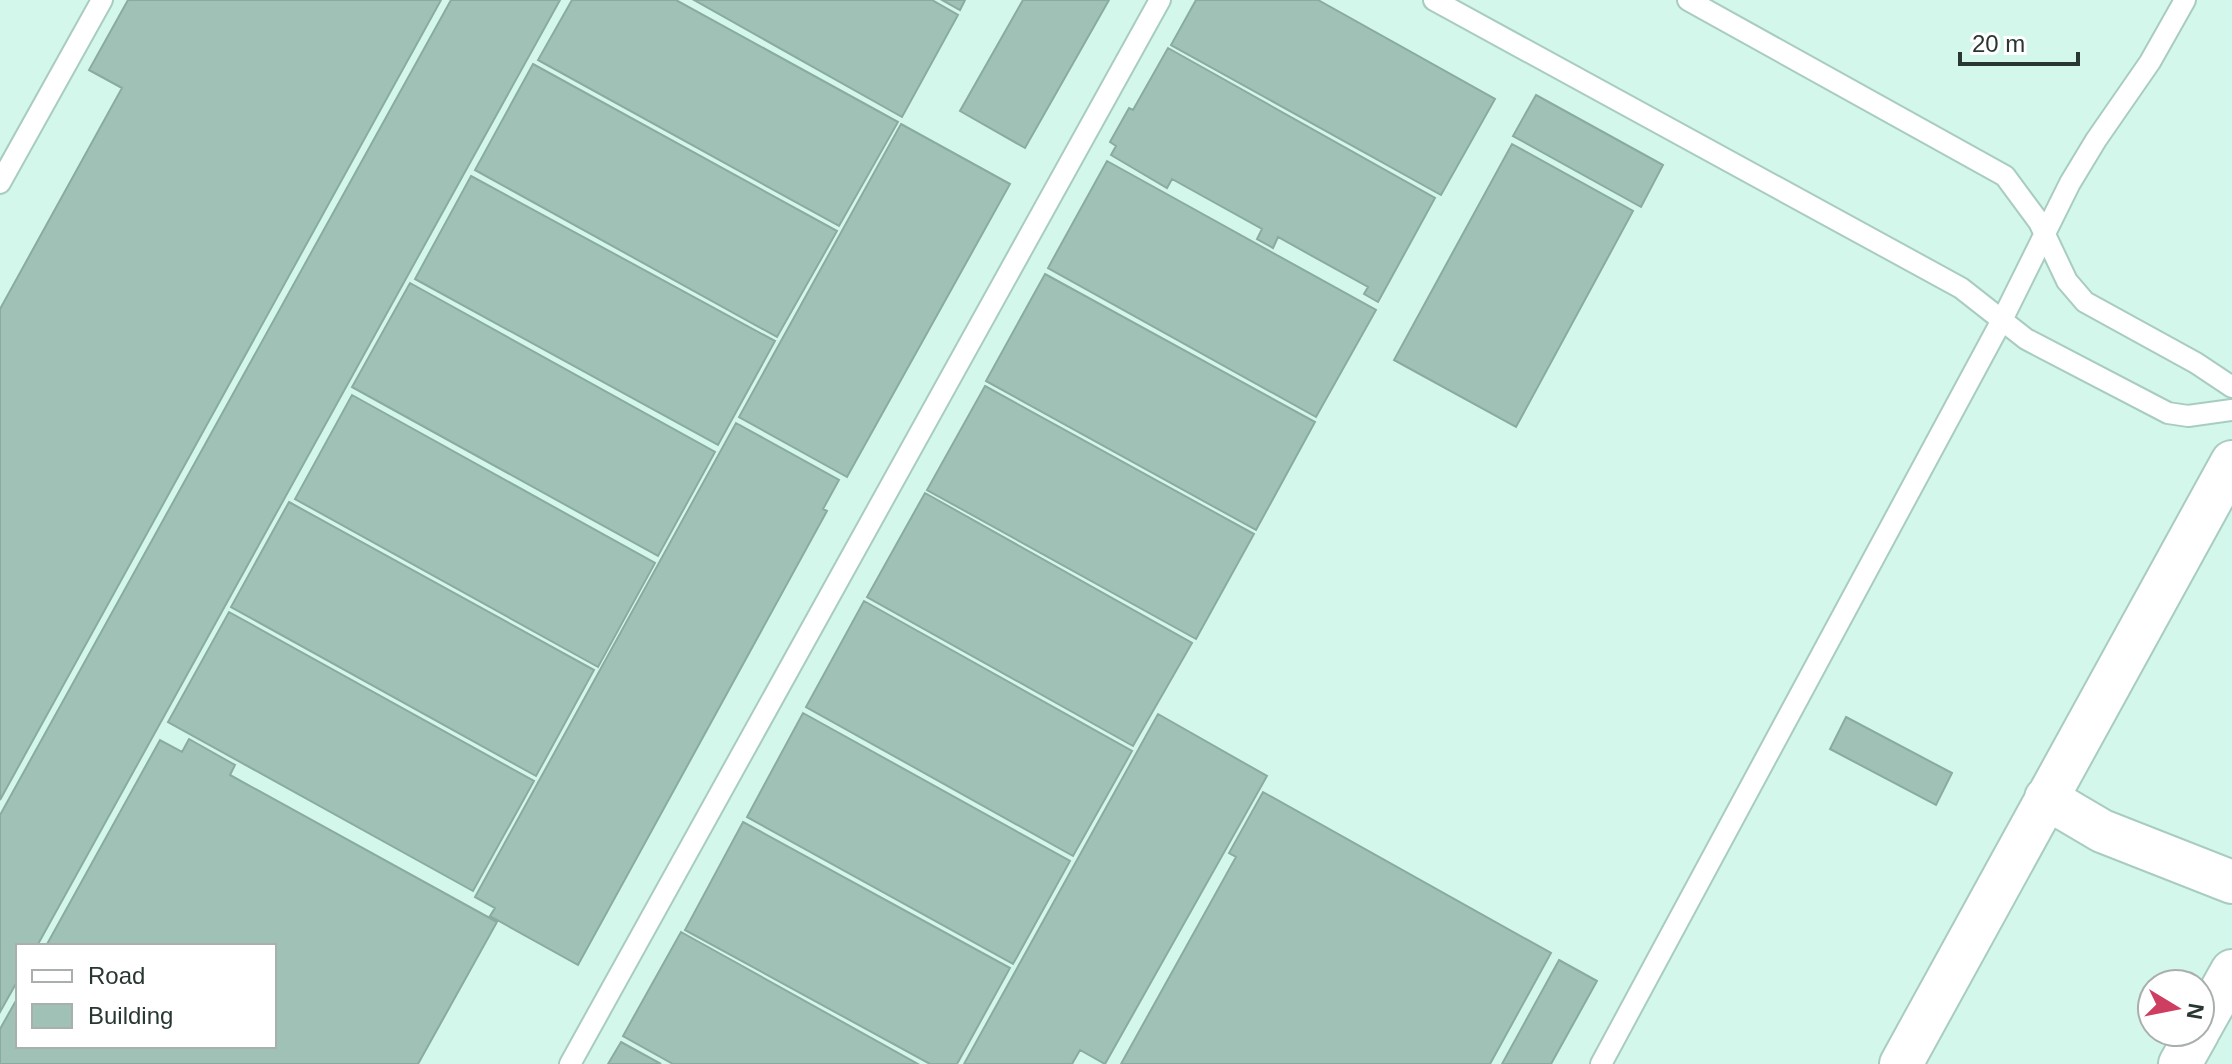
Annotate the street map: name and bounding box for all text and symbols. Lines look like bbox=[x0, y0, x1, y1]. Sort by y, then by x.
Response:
scale bar bbox=[1960, 16, 2078, 66]
text: 20 m bbox=[1972, 30, 2025, 57]
legend bbox=[16, 944, 276, 1048]
text: Road bbox=[88, 962, 145, 989]
north arrow bbox=[2136, 968, 2216, 1048]
text: N bbox=[2182, 1001, 2209, 1021]
text: Building bbox=[88, 1002, 173, 1029]

